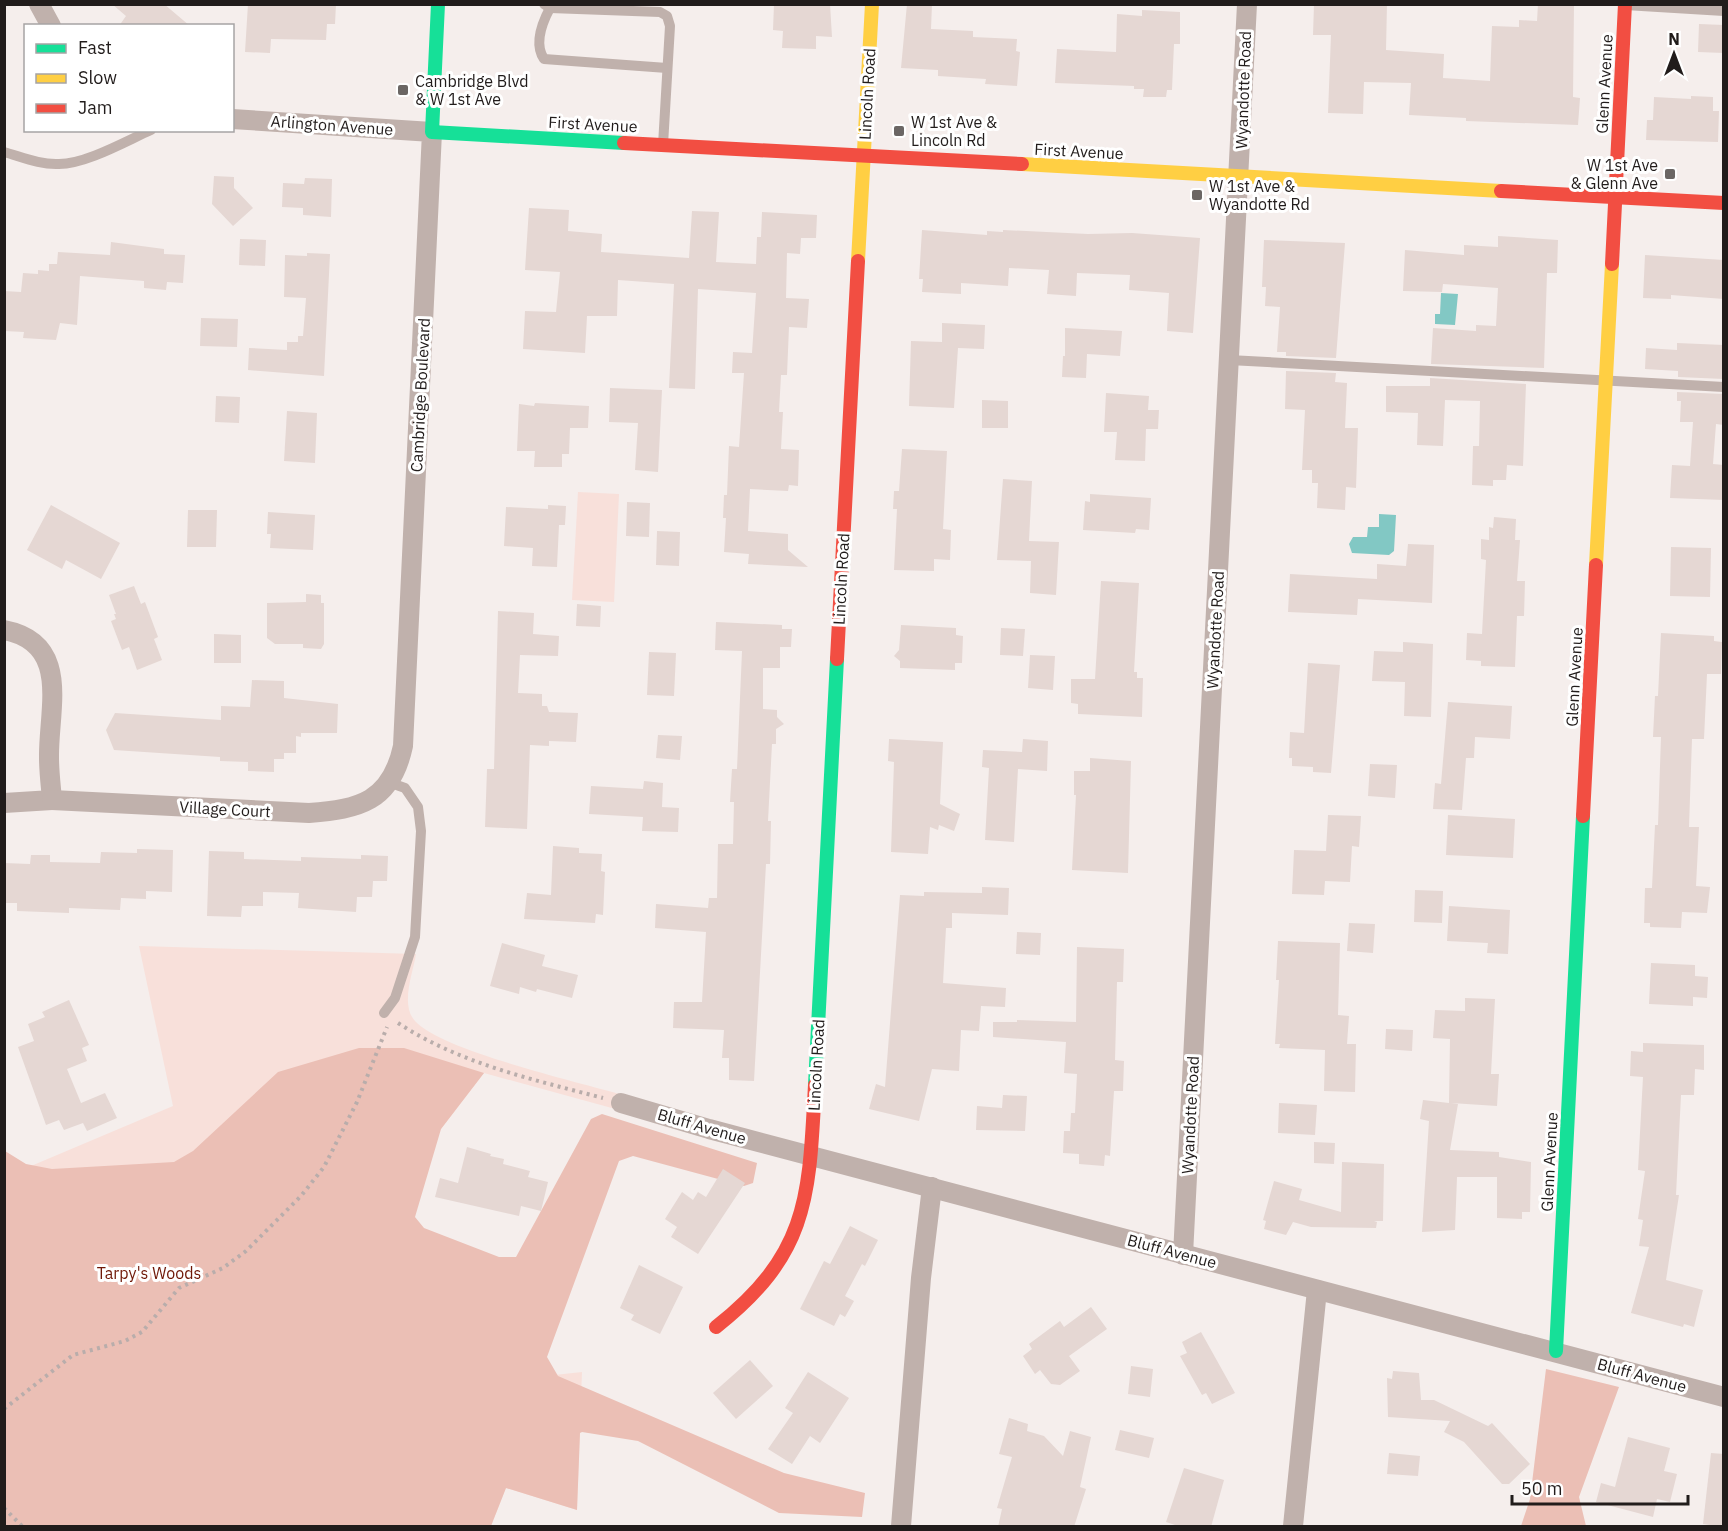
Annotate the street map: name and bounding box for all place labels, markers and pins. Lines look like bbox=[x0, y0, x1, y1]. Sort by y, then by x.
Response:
place label: Cambridge Blvd & W 1st Ave bbox=[415, 71, 528, 109]
marker: Cambridge Blvd & W 1st Ave bbox=[396, 83, 410, 97]
place label: W 1st Ave & Lincoln Rd bbox=[911, 112, 997, 150]
marker: W 1st Ave & Lincoln Rd bbox=[892, 124, 906, 138]
place label: W 1st Ave & Glenn Ave bbox=[1570, 155, 1658, 193]
marker: W 1st Ave & Glenn Ave bbox=[1663, 167, 1677, 181]
place label: W 1st Ave & Wyandotte Rd bbox=[1209, 176, 1310, 214]
marker: W 1st Ave & Wyandotte Rd bbox=[1190, 188, 1204, 202]

